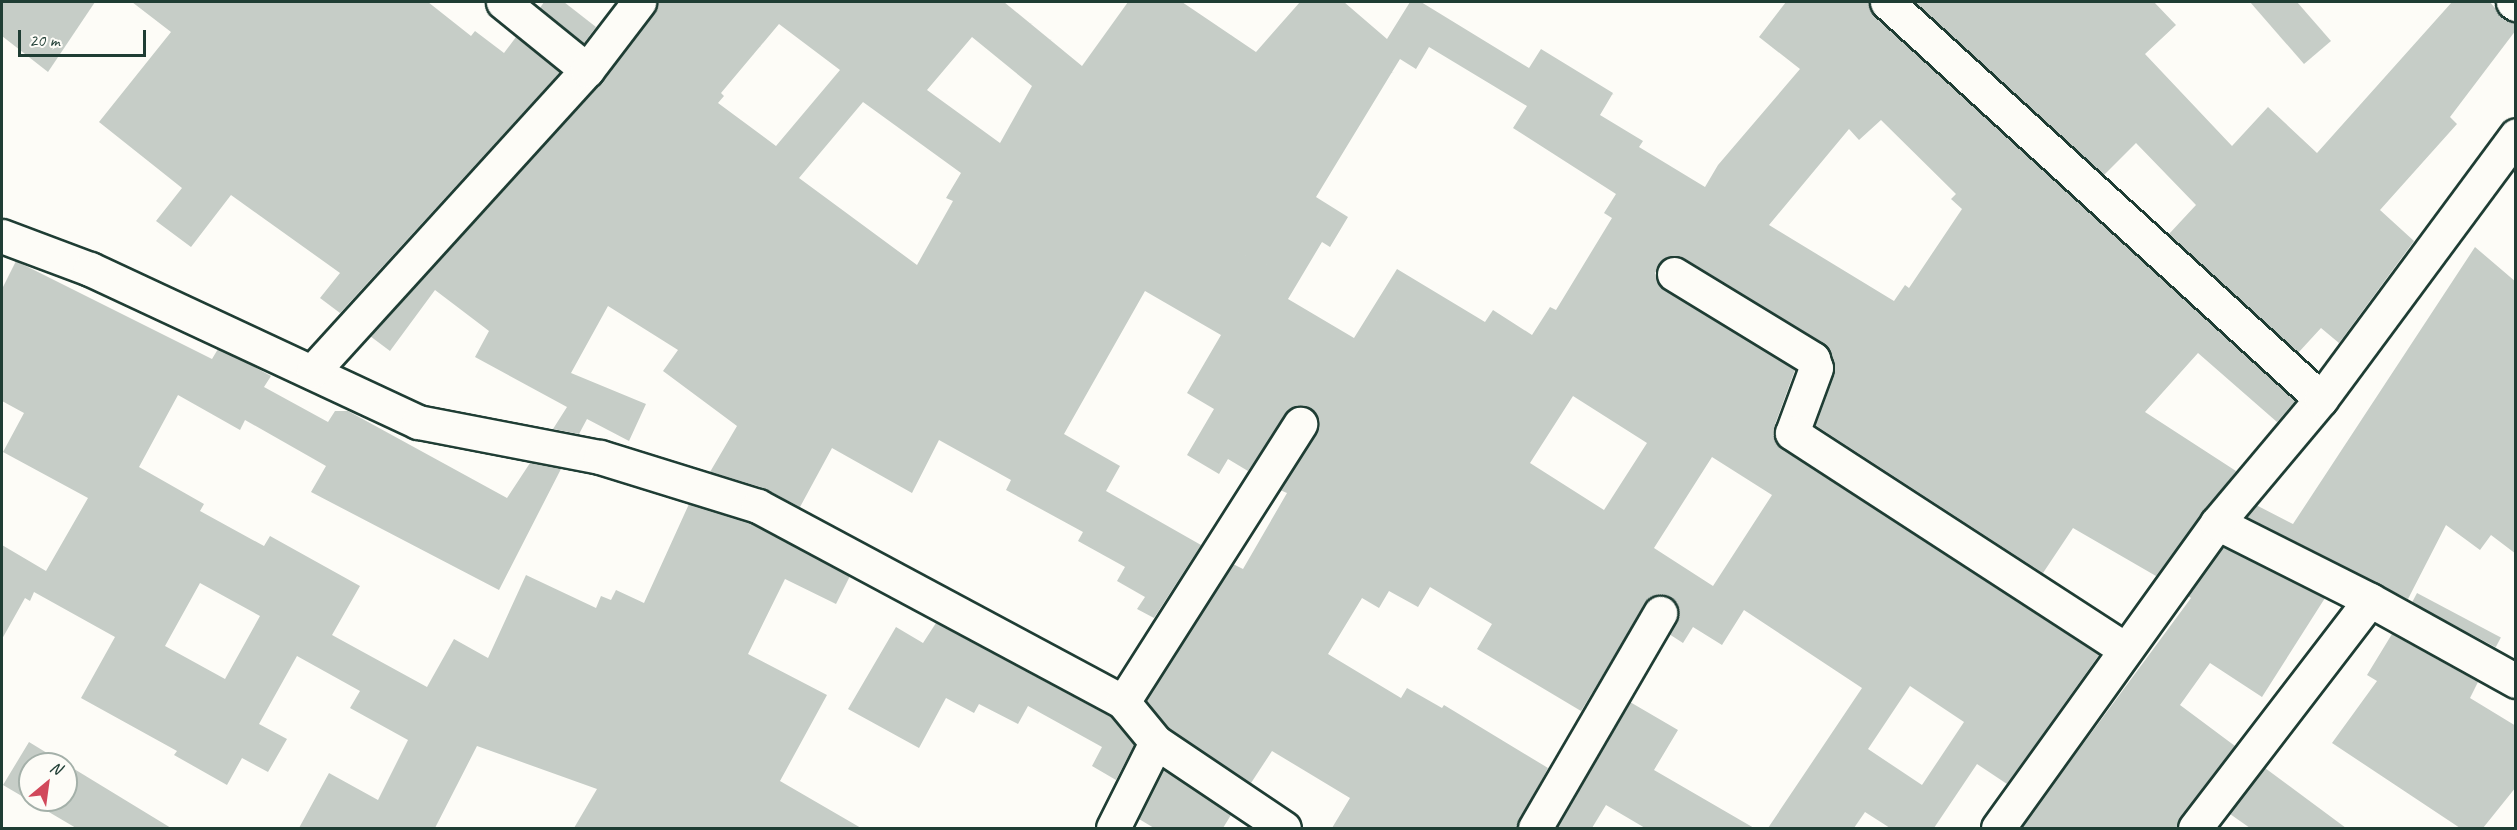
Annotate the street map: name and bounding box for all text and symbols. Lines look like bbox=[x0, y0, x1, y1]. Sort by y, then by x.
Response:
scale bar bbox=[21, 18, 148, 56]
text: 20 m bbox=[29, 29, 60, 51]
north arrow bbox=[18, 752, 78, 812]
text: N bbox=[47, 757, 65, 779]

